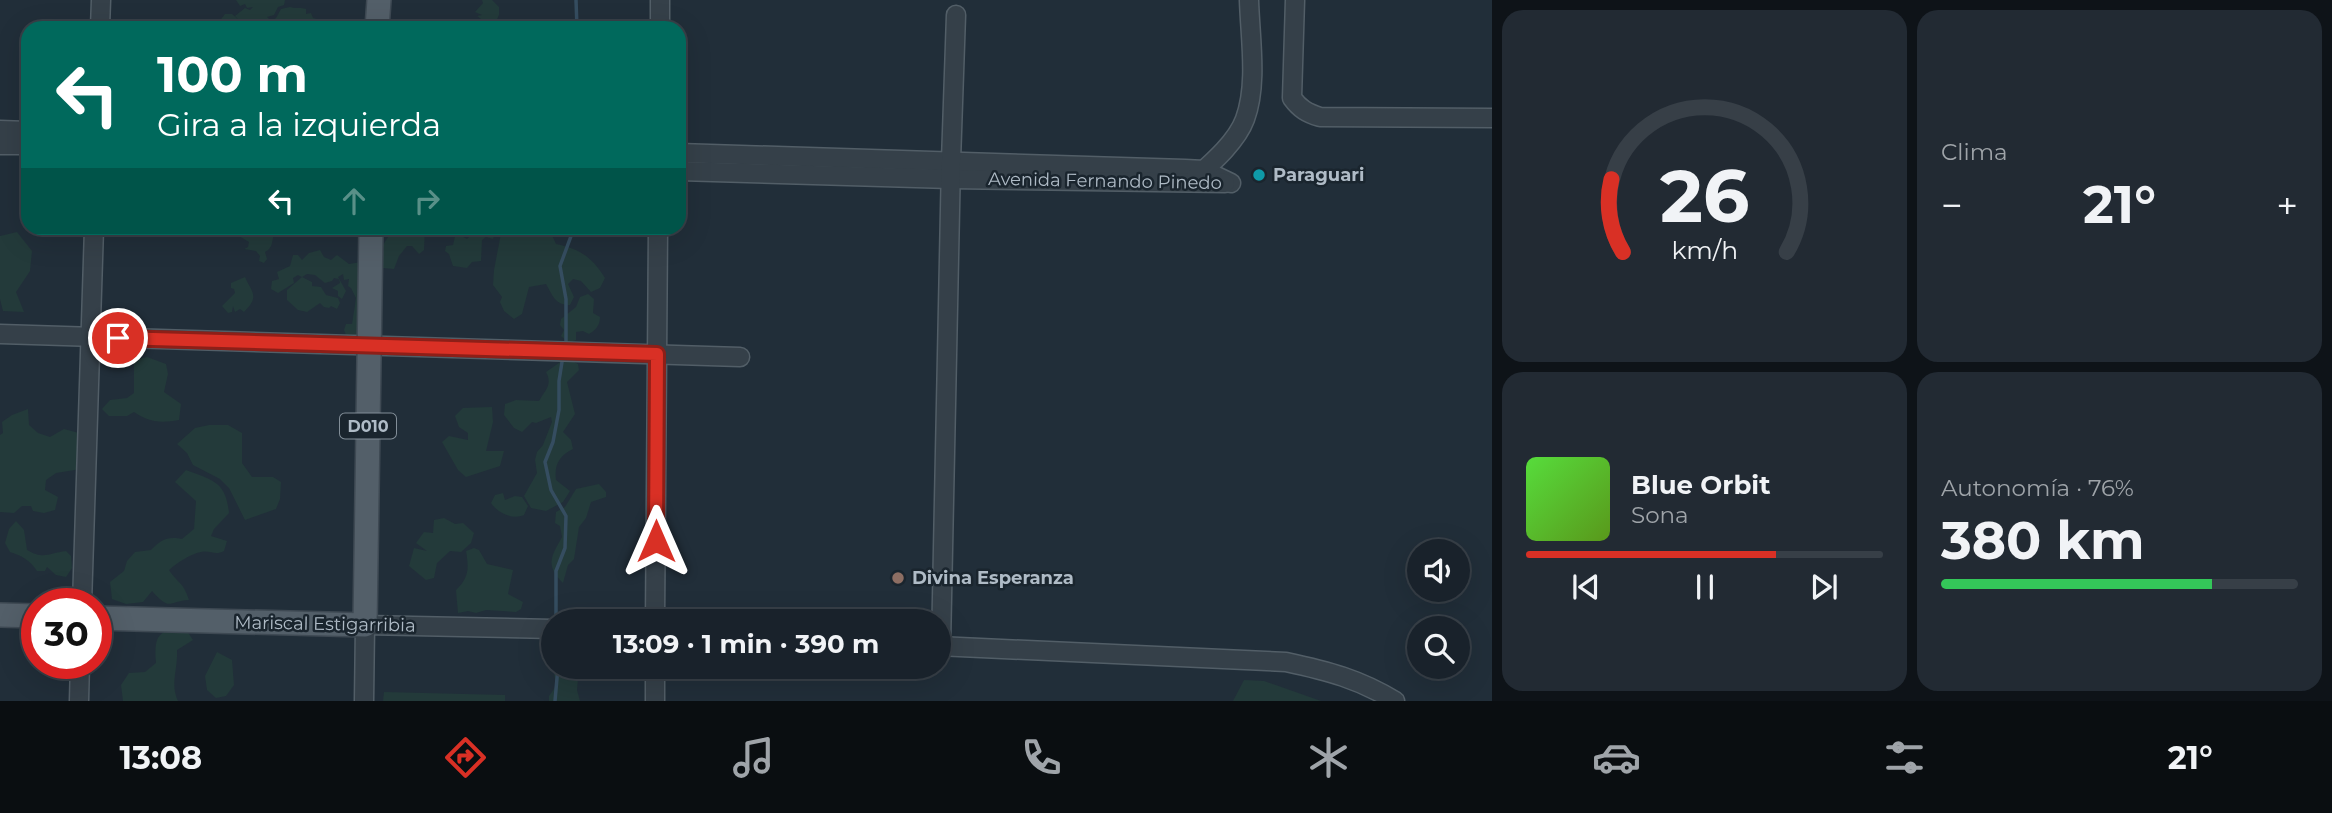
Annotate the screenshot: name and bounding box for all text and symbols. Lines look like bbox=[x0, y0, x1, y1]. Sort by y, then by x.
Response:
text: 100 m bbox=[157, 45, 308, 104]
icon: left bbox=[42, 49, 133, 140]
text: Gira a la izquierda bbox=[157, 105, 441, 144]
text: Clima bbox=[1941, 138, 2008, 166]
text: 26 bbox=[1660, 152, 1749, 240]
place label: Paraguari bbox=[1273, 164, 1364, 186]
marker: Paraguari bbox=[1251, 167, 1267, 183]
street label: Avenida Fernando Pinedo bbox=[988, 168, 1222, 194]
text: 21° bbox=[2083, 173, 2156, 236]
icon: left bbox=[262, 182, 300, 220]
icon: ahead bbox=[335, 182, 373, 220]
icon: right bbox=[408, 182, 446, 220]
text: − bbox=[1941, 182, 1963, 229]
text: + bbox=[2276, 182, 2298, 229]
text: km/h bbox=[1671, 235, 1738, 265]
pin bbox=[88, 308, 148, 368]
icon: arrive bbox=[99, 319, 137, 357]
road number: D010 bbox=[340, 414, 396, 438]
text: Blue Orbit bbox=[1631, 469, 1770, 501]
text: Autonomía · 76% bbox=[1941, 474, 2134, 502]
text: Sona bbox=[1631, 501, 1689, 529]
position arrow bbox=[619, 504, 693, 578]
text: 380 km bbox=[1941, 509, 2145, 572]
map controls bbox=[1407, 539, 1470, 679]
button: sound bbox=[1407, 539, 1470, 602]
place label: Divina Esperanza bbox=[912, 567, 1074, 589]
icon: previous bbox=[1567, 568, 1605, 606]
icon: pause bbox=[1686, 568, 1724, 606]
icon: next bbox=[1805, 568, 1843, 606]
marker: Divina Esperanza bbox=[890, 570, 906, 586]
speed limit sign: 30 bbox=[21, 588, 112, 679]
street label: Mariscal Estigarribia bbox=[234, 611, 416, 637]
button: search bbox=[1407, 616, 1470, 679]
text: 13:09 · 1 min · 390 m bbox=[613, 628, 879, 660]
icon: directions bbox=[441, 733, 490, 782]
icon: music bbox=[729, 733, 778, 782]
icon: phone bbox=[1017, 733, 1066, 782]
icon: climate bbox=[1304, 733, 1353, 782]
icon: car bbox=[1592, 733, 1641, 782]
icon: filters bbox=[1880, 733, 1929, 782]
text: 13:08 bbox=[119, 738, 202, 777]
text: 21° bbox=[2168, 738, 2213, 777]

